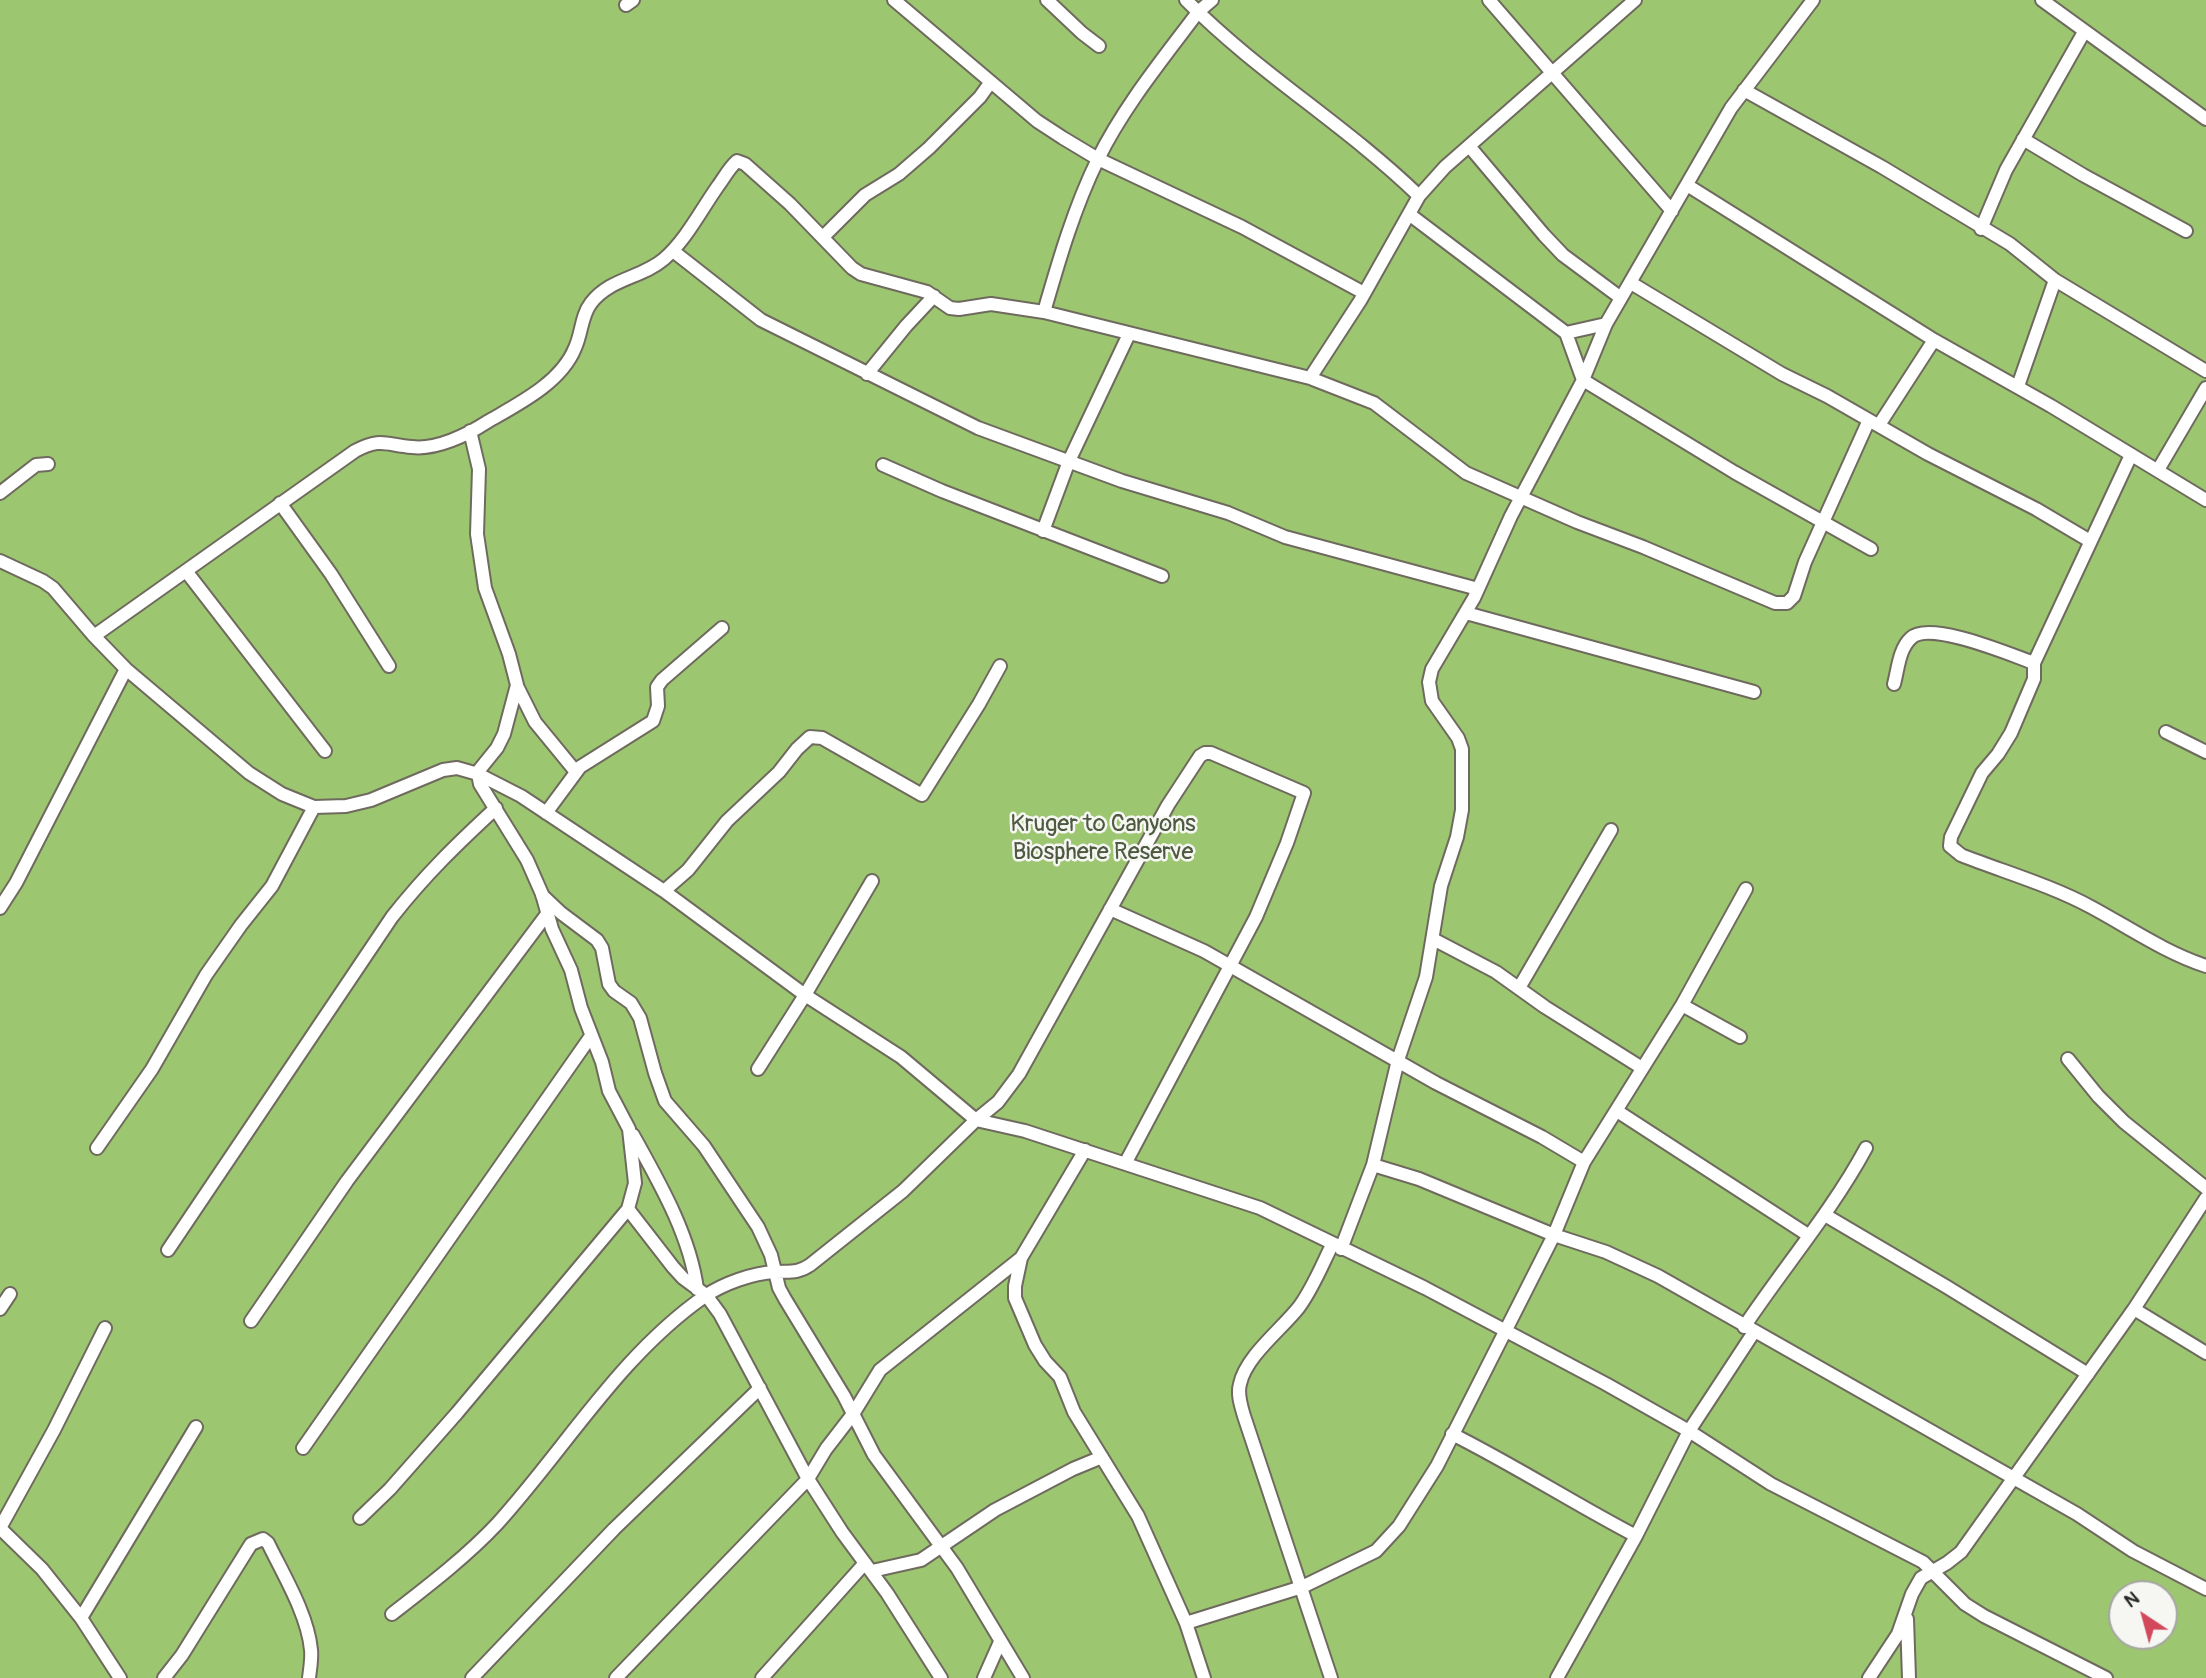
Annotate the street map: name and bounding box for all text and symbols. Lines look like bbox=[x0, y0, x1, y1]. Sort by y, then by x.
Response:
park label: Kruger to Canyons Biosphere Reserve bbox=[1010, 811, 1196, 867]
north arrow bbox=[2108, 1580, 2178, 1650]
text: N bbox=[2120, 1586, 2144, 1613]

